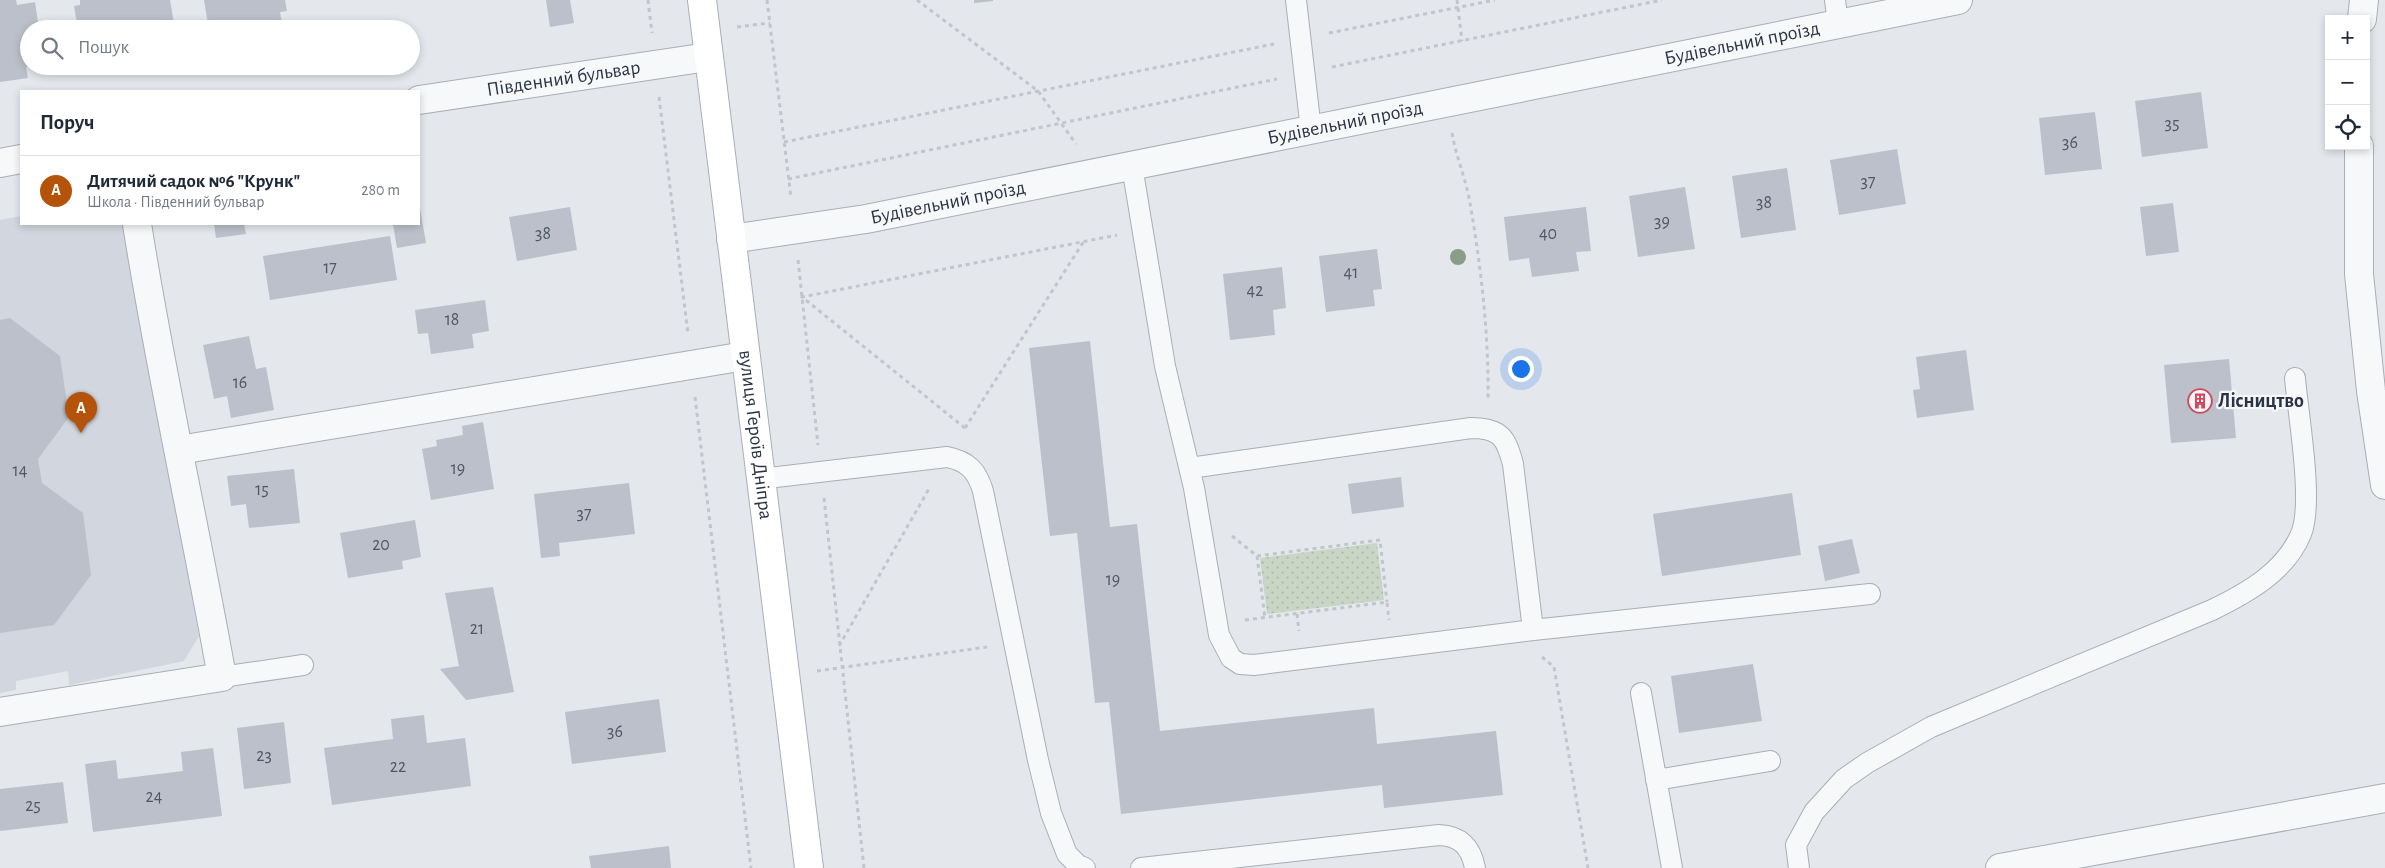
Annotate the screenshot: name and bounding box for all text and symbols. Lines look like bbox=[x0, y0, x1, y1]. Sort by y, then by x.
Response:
map controls bbox=[2325, 15, 2370, 150]
button: + bbox=[2325, 15, 2370, 60]
street label: Будівельний проїзд bbox=[1663, 18, 1821, 69]
search box bbox=[20, 20, 420, 75]
icon: search bbox=[38, 34, 66, 62]
text: Пошук bbox=[78, 38, 129, 57]
street label: Південний бульвар bbox=[485, 57, 642, 100]
button: − bbox=[2325, 60, 2370, 105]
street label: Будівельний проїзд bbox=[1266, 98, 1424, 148]
button: locate bbox=[2325, 105, 2370, 150]
text: Поруч bbox=[40, 112, 94, 133]
house number: 35 bbox=[2165, 115, 2179, 133]
house number: 36 bbox=[2062, 134, 2078, 152]
text: Дитячий садок №6 "Крунк" bbox=[87, 172, 300, 191]
house number: 37 bbox=[1861, 173, 1875, 191]
street label: Будівельний проїзд bbox=[869, 177, 1027, 228]
text: A bbox=[51, 182, 61, 198]
text: 280 m bbox=[361, 182, 400, 198]
text: Школа · Південний бульвар bbox=[87, 194, 264, 210]
house number: 38 bbox=[1756, 194, 1772, 212]
house number: 39 bbox=[1654, 213, 1670, 231]
house number: 38 bbox=[535, 225, 551, 243]
house number: 40 bbox=[1539, 225, 1557, 243]
house number: 17 bbox=[323, 259, 337, 277]
house number: 41 bbox=[1344, 264, 1358, 282]
house number: 42 bbox=[1247, 282, 1263, 300]
house number: 18 bbox=[445, 311, 459, 329]
street label: вулиця Героїв Дніпра bbox=[735, 349, 776, 521]
your location bbox=[1508, 356, 1534, 382]
house number: 16 bbox=[233, 374, 247, 392]
building icon: Лісництво bbox=[2187, 388, 2213, 414]
place label: Лісництво bbox=[2218, 391, 2304, 411]
pin: A bbox=[65, 392, 97, 433]
house number: 19 bbox=[451, 460, 465, 478]
house number: 14 bbox=[13, 462, 28, 480]
house number: 15 bbox=[255, 481, 269, 499]
house number: 37 bbox=[577, 505, 591, 523]
house number: 20 bbox=[372, 536, 390, 554]
house number: 19 bbox=[1106, 571, 1120, 589]
house number: 21 bbox=[470, 620, 484, 638]
house number: 36 bbox=[607, 723, 623, 741]
house number: 23 bbox=[256, 747, 272, 765]
house number: 22 bbox=[390, 758, 406, 776]
house number: 24 bbox=[146, 788, 163, 806]
house number: 25 bbox=[25, 797, 41, 815]

